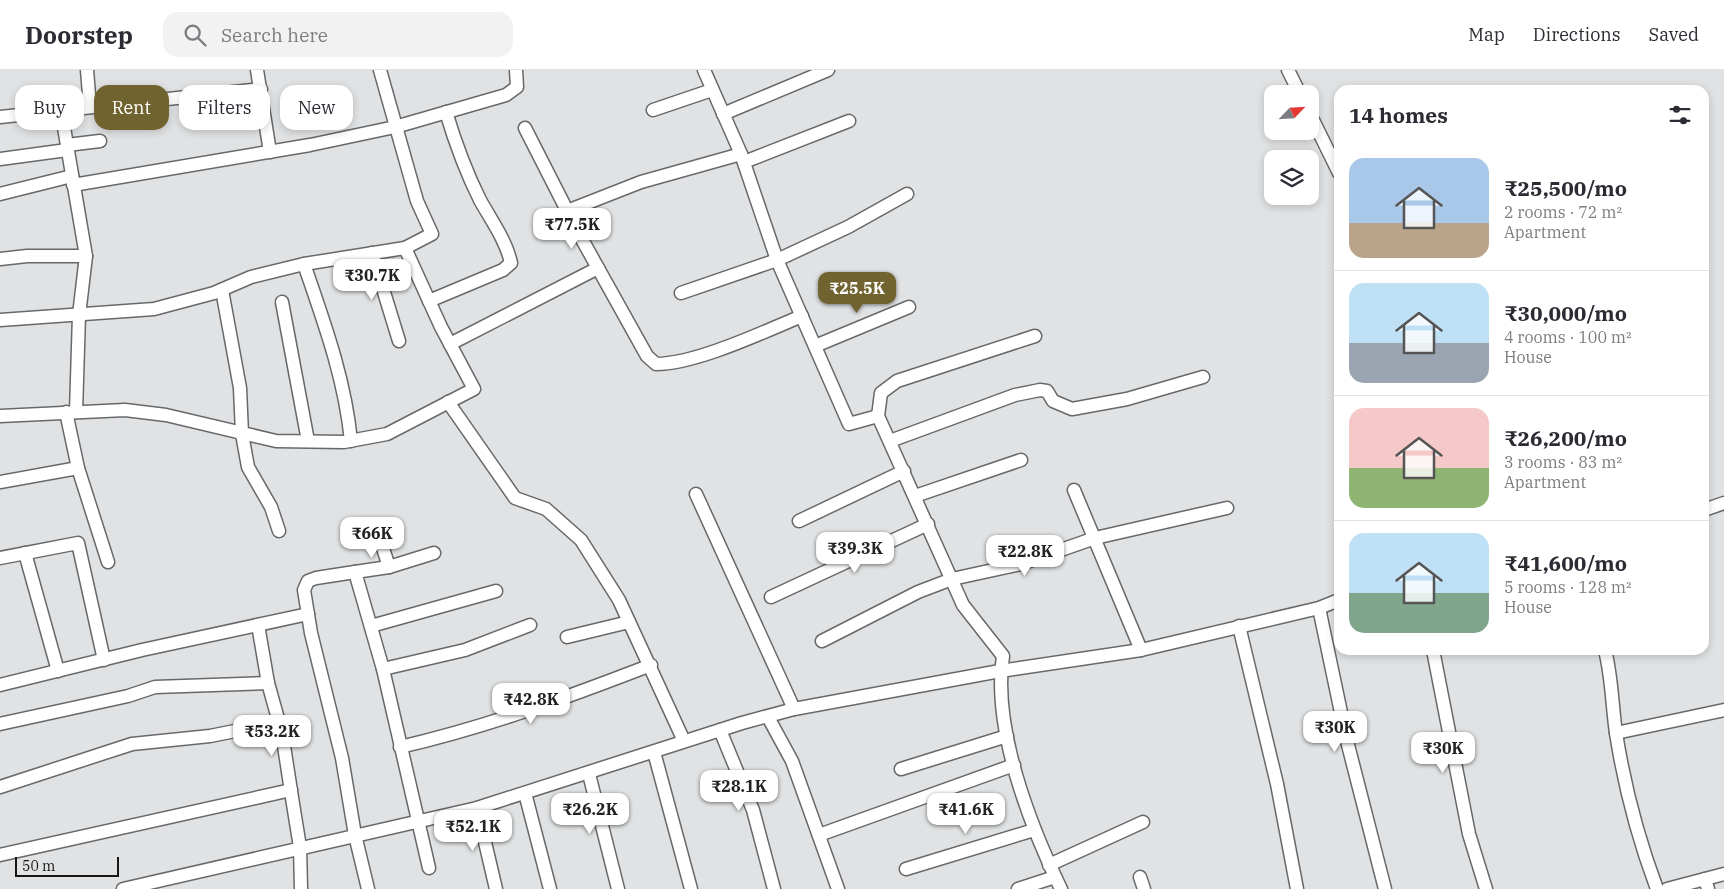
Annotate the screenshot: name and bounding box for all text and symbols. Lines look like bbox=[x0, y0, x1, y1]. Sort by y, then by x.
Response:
search box bbox=[163, 12, 513, 57]
text: Doorstep bbox=[25, 19, 133, 51]
icon: search bbox=[181, 21, 209, 49]
text: Search here bbox=[221, 23, 328, 47]
text: Map bbox=[1468, 23, 1505, 46]
text: Directions bbox=[1533, 23, 1621, 46]
text: Saved bbox=[1649, 23, 1699, 46]
chip: Buy bbox=[15, 85, 84, 130]
chip: Rent bbox=[94, 85, 169, 130]
chip: Filters bbox=[179, 85, 270, 130]
chip: New bbox=[280, 85, 353, 130]
north arrow bbox=[1264, 85, 1319, 140]
map controls bbox=[1264, 85, 1319, 205]
text: 14 homes bbox=[1349, 101, 1448, 129]
icon: filters bbox=[1666, 101, 1694, 129]
button: layers bbox=[1264, 150, 1319, 205]
text: ₹25,500/mo bbox=[1504, 174, 1627, 202]
icon: home bbox=[1389, 178, 1449, 238]
text: 2 rooms · 72 m² bbox=[1504, 202, 1622, 222]
pin: ₹77.5K bbox=[531, 208, 613, 250]
text: ₹77.5K bbox=[544, 214, 600, 234]
text: Apartment bbox=[1504, 222, 1586, 242]
pin: ₹30.7K bbox=[331, 258, 413, 301]
text: ₹30.7K bbox=[344, 265, 400, 285]
pin: ₹25.5K bbox=[816, 272, 898, 314]
text: ₹25.5K bbox=[829, 278, 885, 298]
text: ₹30,000/mo bbox=[1504, 299, 1627, 327]
icon: home bbox=[1389, 303, 1449, 363]
text: 4 rooms · 100 m² bbox=[1504, 327, 1632, 347]
text: House bbox=[1504, 347, 1552, 367]
text: ₹26,200/mo bbox=[1504, 424, 1627, 452]
icon: home bbox=[1389, 428, 1449, 488]
text: 3 rooms · 83 m² bbox=[1504, 452, 1622, 472]
text: Apartment bbox=[1504, 472, 1586, 492]
pin: ₹66K bbox=[342, 516, 402, 559]
text: ₹66K bbox=[351, 523, 393, 543]
pin: ₹39.3K bbox=[814, 532, 896, 574]
pin: ₹22.8K bbox=[984, 534, 1066, 577]
text: ₹39.3K bbox=[827, 538, 883, 558]
text: ₹22.8K bbox=[997, 541, 1053, 561]
text: ₹41,600/mo bbox=[1504, 549, 1627, 577]
icon: home bbox=[1389, 553, 1449, 613]
text: 5 rooms · 128 m² bbox=[1504, 577, 1632, 597]
text: House bbox=[1504, 597, 1552, 617]
pin: ₹42.8K bbox=[490, 682, 572, 725]
text: ₹42.8K bbox=[503, 689, 559, 709]
pin: ₹30K bbox=[1305, 710, 1365, 753]
pin: ₹53.2K bbox=[231, 714, 313, 757]
text: ₹30K bbox=[1314, 717, 1356, 737]
text: ₹53.2K bbox=[244, 721, 300, 741]
pin: ₹30K bbox=[1413, 732, 1473, 774]
text: ₹30K bbox=[1422, 738, 1464, 758]
pin: ₹28.1K bbox=[698, 770, 780, 812]
text: ₹28.1K bbox=[711, 776, 767, 796]
pin: ₹26.2K bbox=[549, 792, 631, 835]
pin: ₹41.6K bbox=[925, 792, 1007, 835]
text: ₹26.2K bbox=[562, 799, 618, 819]
text: ₹41.6K bbox=[938, 799, 994, 819]
pin: ₹52.1K bbox=[432, 810, 514, 852]
text: ₹52.1K bbox=[445, 816, 501, 836]
scale bar bbox=[15, 854, 119, 877]
text: 50 m bbox=[22, 857, 55, 875]

